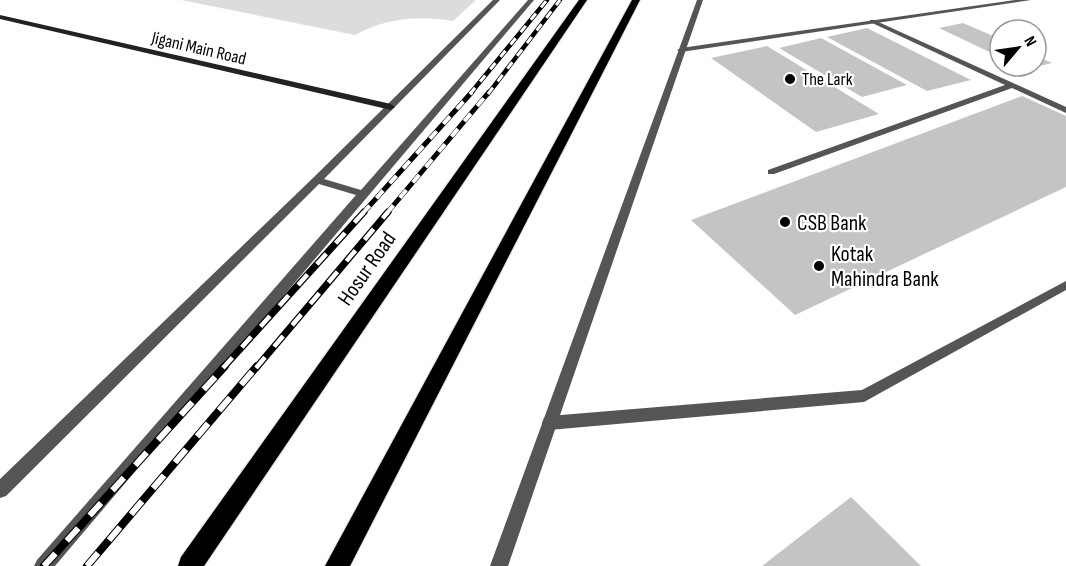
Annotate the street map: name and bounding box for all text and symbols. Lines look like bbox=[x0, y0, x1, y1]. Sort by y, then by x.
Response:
north arrow bbox=[988, 18, 1048, 78]
street label: Jigani Main Road bbox=[149, 27, 248, 70]
text: N bbox=[1019, 33, 1040, 50]
place label: The Lark bbox=[802, 69, 853, 90]
marker: The Lark bbox=[783, 72, 797, 86]
place label: CSB Bank bbox=[797, 210, 867, 237]
marker: CSB Bank bbox=[778, 215, 792, 229]
street label: Hosur Road bbox=[332, 227, 402, 311]
place label: Kotak Mahindra Bank bbox=[831, 241, 939, 293]
marker: Kotak Mahindra Bank bbox=[812, 259, 826, 273]

